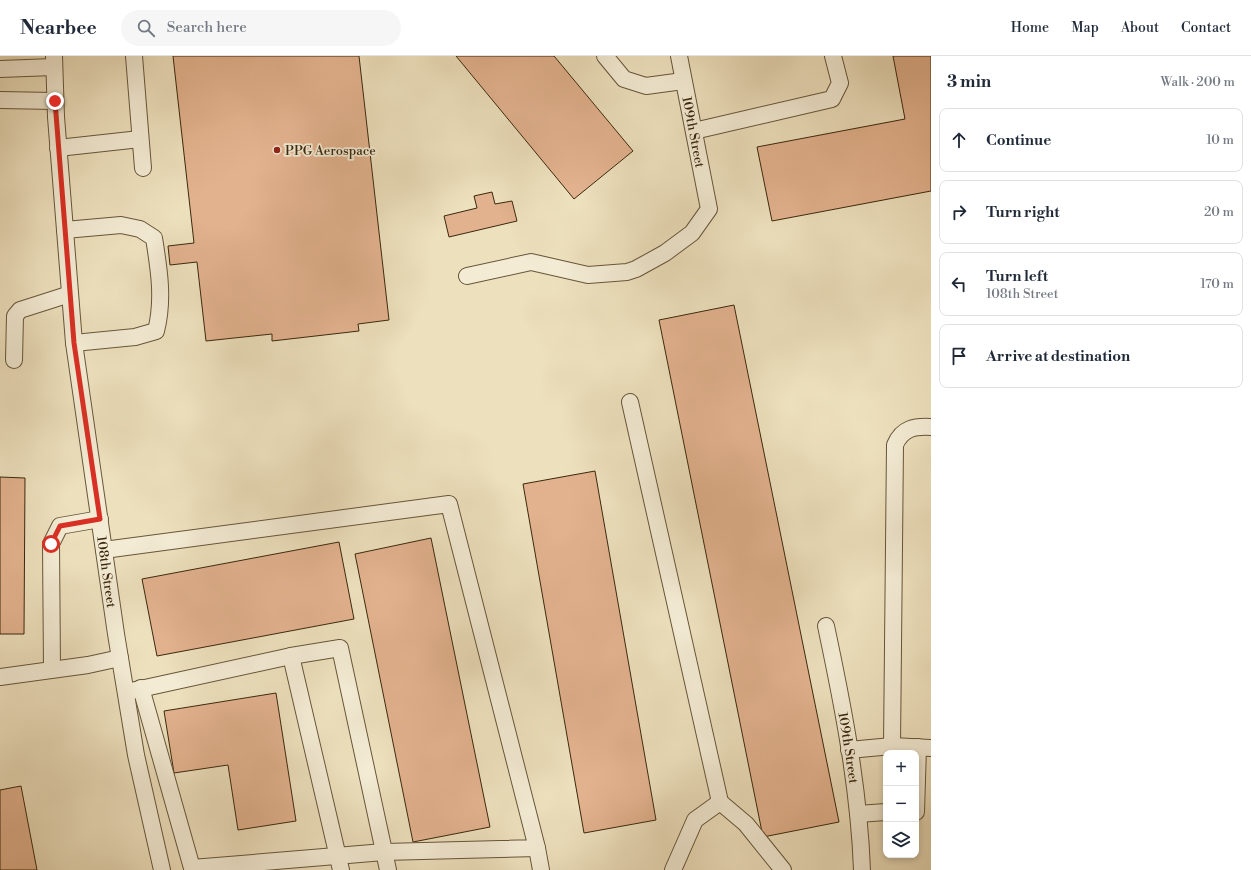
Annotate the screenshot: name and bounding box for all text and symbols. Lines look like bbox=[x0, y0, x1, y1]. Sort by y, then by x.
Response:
search box bbox=[121, 10, 401, 46]
text: Nearbee bbox=[20, 16, 97, 40]
icon: search bbox=[135, 17, 157, 39]
text: Search here bbox=[167, 18, 247, 37]
text: Home bbox=[1011, 19, 1049, 37]
text: Map bbox=[1071, 19, 1099, 37]
text: About bbox=[1121, 19, 1159, 37]
text: Contact bbox=[1181, 19, 1231, 37]
text: 3 min bbox=[947, 71, 991, 93]
text: Walk · 200 m bbox=[1161, 74, 1235, 90]
route end bbox=[46, 92, 64, 110]
street label: 109th Street bbox=[678, 95, 708, 170]
icon: ahead bbox=[948, 129, 970, 151]
text: Continue bbox=[986, 131, 1051, 150]
text: 10 m bbox=[1206, 132, 1234, 148]
place label: PPG Aerospace bbox=[285, 143, 376, 159]
marker: PPG Aerospace bbox=[272, 145, 282, 155]
icon: right bbox=[948, 201, 970, 223]
text: Turn right bbox=[986, 203, 1060, 222]
text: 20 m bbox=[1204, 204, 1234, 220]
text: Turn left bbox=[986, 267, 1048, 286]
icon: left bbox=[948, 273, 970, 295]
text: 170 m bbox=[1200, 276, 1234, 292]
text: 108th Street bbox=[986, 286, 1058, 302]
icon: arrive bbox=[948, 345, 970, 367]
text: Arrive at destination bbox=[986, 347, 1130, 366]
route start bbox=[42, 535, 60, 553]
street label: 108th Street bbox=[93, 535, 119, 609]
street label: 109th Street bbox=[834, 711, 862, 785]
map controls bbox=[883, 750, 919, 858]
button: + bbox=[883, 750, 919, 786]
button: − bbox=[883, 786, 919, 822]
button: layers bbox=[883, 822, 919, 858]

